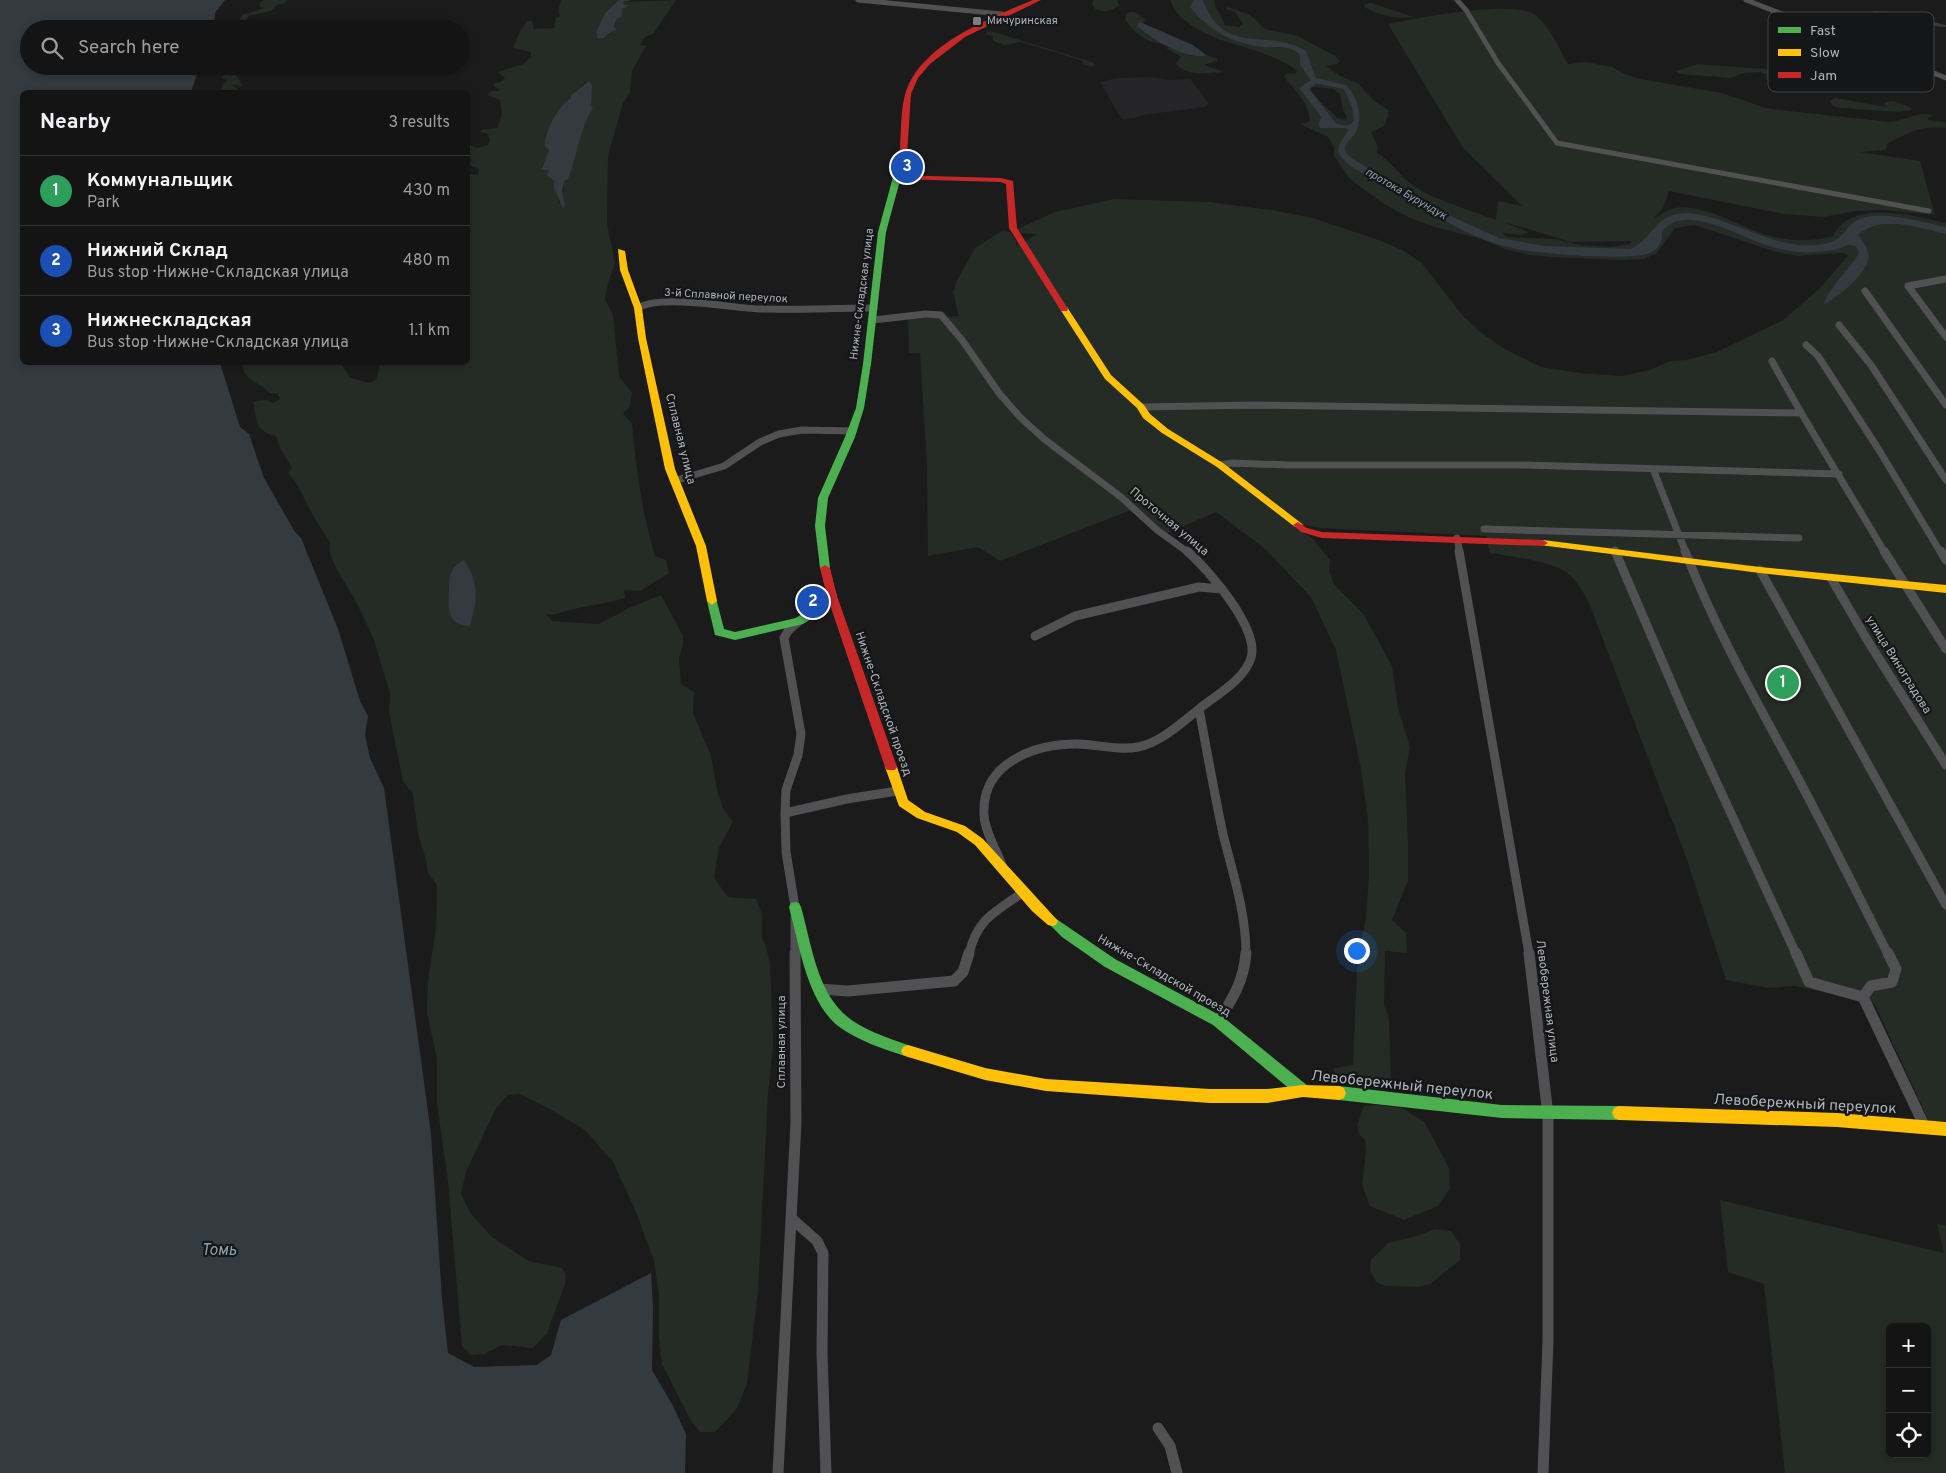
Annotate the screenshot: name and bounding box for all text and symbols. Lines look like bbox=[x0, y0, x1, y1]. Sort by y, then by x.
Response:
legend bbox=[1768, 12, 1934, 92]
place label: Мичуринская bbox=[987, 14, 1058, 28]
marker: Мичуринская bbox=[971, 15, 983, 27]
search box bbox=[20, 20, 470, 75]
text: Fast bbox=[1810, 23, 1836, 40]
icon: search bbox=[38, 34, 66, 62]
text: Search here bbox=[78, 36, 180, 60]
text: Slow bbox=[1810, 45, 1840, 62]
text: Jam bbox=[1810, 68, 1837, 85]
text: Nearby bbox=[40, 109, 111, 136]
text: 3 results bbox=[388, 113, 450, 133]
pin: 3 bbox=[891, 148, 923, 186]
water label: протока Бурундук bbox=[1363, 165, 1450, 223]
text: Коммунальщик bbox=[87, 169, 233, 193]
text: 1 bbox=[53, 181, 59, 201]
text: 430 m bbox=[403, 181, 450, 201]
text: Park bbox=[87, 193, 120, 213]
street label: Нижне-Складская улица bbox=[847, 227, 877, 360]
text: Нижний Склад bbox=[87, 239, 228, 263]
text: 2 bbox=[51, 251, 61, 271]
text: 480 m bbox=[403, 251, 450, 271]
text: Bus stop · Нижне-Складская улица bbox=[87, 263, 349, 283]
street label: 3-й Сплавной переулок bbox=[664, 286, 788, 306]
text: Нижнескладская bbox=[87, 309, 252, 333]
text: 3 bbox=[51, 321, 61, 341]
text: 1.1 km bbox=[409, 321, 450, 341]
text: Bus stop · Нижне-Складская улица bbox=[87, 333, 349, 353]
street label: Сплавная улица bbox=[661, 392, 699, 486]
street label: Проточная улица bbox=[1126, 484, 1212, 560]
pin: 2 bbox=[797, 583, 829, 621]
street label: улица Виноградова bbox=[1861, 613, 1935, 717]
street label: Нижне-Складской проезд bbox=[851, 630, 915, 778]
pin: 1 bbox=[1767, 664, 1799, 702]
street label: Нижне-Складской проезд bbox=[1094, 931, 1234, 1021]
your location bbox=[1344, 938, 1370, 964]
street label: Левобережная улица bbox=[1532, 939, 1562, 1063]
street label: Сплавная улица bbox=[774, 996, 790, 1088]
street label: Левобережный переулок bbox=[1310, 1067, 1494, 1105]
street label: Левобережный переулок bbox=[1713, 1091, 1897, 1119]
water label: Томь bbox=[201, 1241, 237, 1261]
map controls bbox=[1886, 1323, 1931, 1458]
button: + bbox=[1886, 1323, 1931, 1368]
button: − bbox=[1886, 1368, 1931, 1413]
button: locate bbox=[1886, 1413, 1931, 1458]

